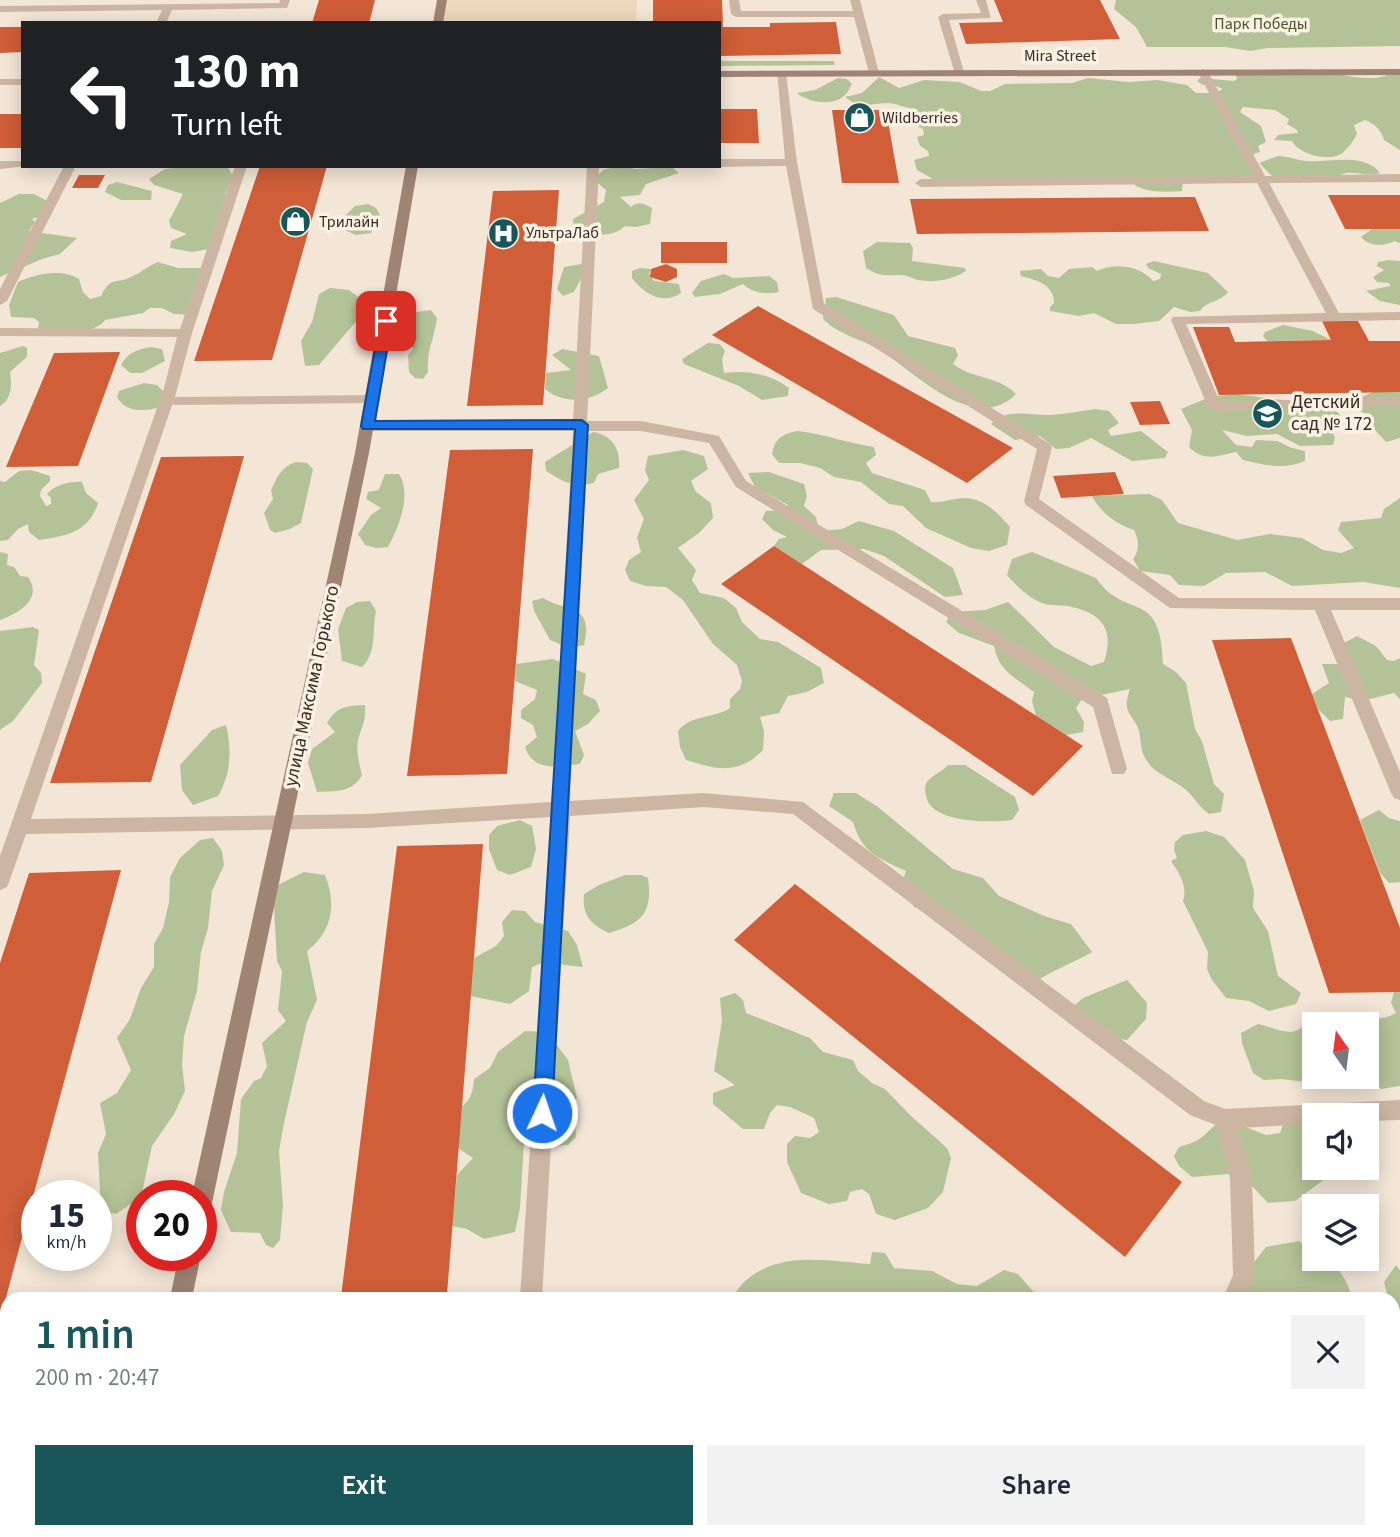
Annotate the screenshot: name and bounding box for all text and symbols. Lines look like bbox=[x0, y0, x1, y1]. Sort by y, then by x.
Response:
park label: Парк Победы bbox=[1214, 13, 1308, 35]
text: 130 m bbox=[171, 37, 300, 107]
street label: Mira Street bbox=[1024, 45, 1097, 67]
icon: left bbox=[56, 49, 147, 140]
shop icon: Wildberries bbox=[842, 101, 876, 135]
text: Turn left bbox=[171, 102, 282, 148]
place label: Wildberries bbox=[882, 107, 958, 129]
shop icon: Трилайн bbox=[279, 205, 313, 239]
place label: Трилайн bbox=[319, 211, 379, 233]
hospital icon: УльтраЛаб bbox=[486, 216, 520, 250]
place label: УльтраЛаб bbox=[526, 222, 599, 244]
pin bbox=[356, 291, 416, 351]
icon: arrive bbox=[367, 302, 405, 340]
place label: Детский сад № 172 bbox=[1291, 389, 1372, 438]
school or university icon: Детский сад № 172 bbox=[1251, 396, 1285, 430]
street label: улица Максима Горького bbox=[277, 583, 347, 789]
north arrow bbox=[1302, 1012, 1379, 1088]
map controls bbox=[1302, 1012, 1379, 1271]
position arrow bbox=[505, 1076, 579, 1150]
button: sound bbox=[1302, 1103, 1379, 1180]
speed limit sign: 20 bbox=[126, 1180, 217, 1271]
text: 15 bbox=[48, 1191, 85, 1241]
button: layers bbox=[1302, 1194, 1379, 1271]
text: km/h bbox=[47, 1230, 86, 1255]
text: 1 min bbox=[35, 1305, 135, 1365]
button: close bbox=[1291, 1315, 1365, 1389]
text: 200 m · 20:47 bbox=[35, 1361, 159, 1394]
button: Exit bbox=[35, 1445, 693, 1525]
button: Share bbox=[707, 1445, 1365, 1525]

